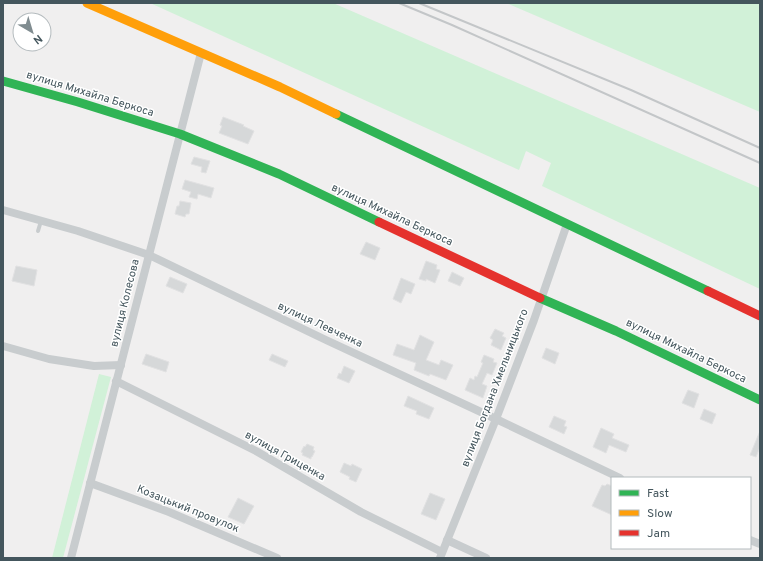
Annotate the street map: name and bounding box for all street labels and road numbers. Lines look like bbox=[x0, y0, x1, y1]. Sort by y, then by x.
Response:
street label: вулиця Михайла Беркоса bbox=[25, 68, 156, 120]
street label: вулиця Михайла Беркоса bbox=[329, 181, 455, 249]
street label: вулиця Колесова bbox=[107, 257, 143, 348]
street label: вулиця Левченка bbox=[275, 299, 365, 351]
street label: вулиця Богдана Хмельницького bbox=[458, 307, 532, 469]
street label: вулиця Михайла Беркоса bbox=[623, 316, 749, 386]
street label: вулиця Гриценка bbox=[242, 428, 328, 484]
street label: Козацький провулок bbox=[135, 482, 241, 536]

